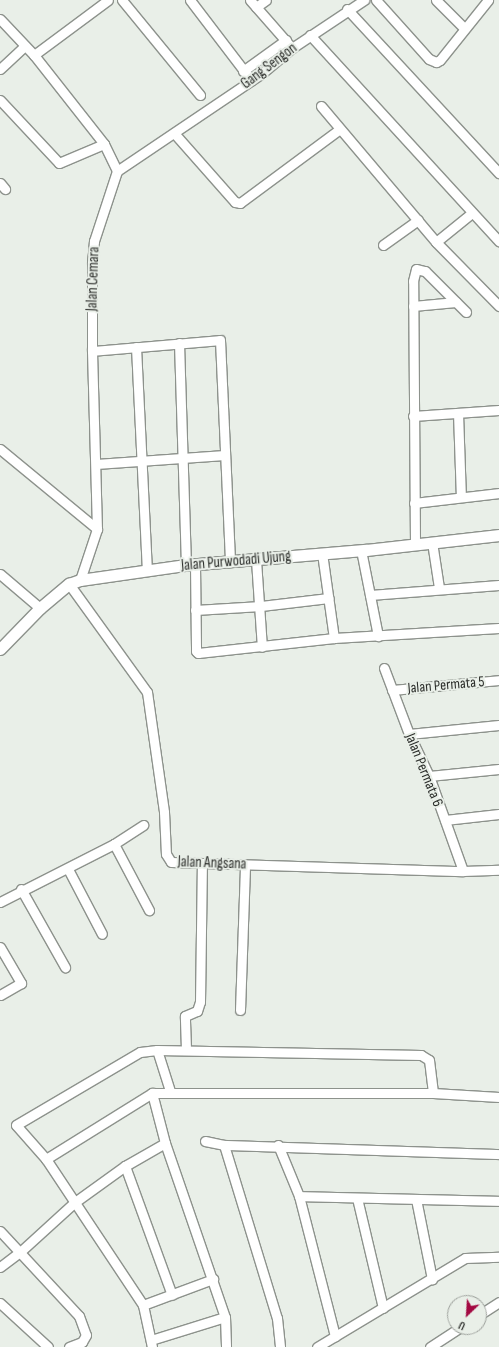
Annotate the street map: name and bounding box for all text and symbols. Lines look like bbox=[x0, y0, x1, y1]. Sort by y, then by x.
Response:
street label: Gang Sengon bbox=[237, 39, 301, 93]
street label: Jalan Cemara bbox=[83, 246, 103, 312]
street label: Jalan Purwodadi Ujung bbox=[180, 547, 292, 575]
street label: Jalan Permata 5 bbox=[407, 673, 485, 697]
street label: Jalan Permata 6 bbox=[401, 731, 447, 809]
street label: Jalan Angsana bbox=[177, 853, 247, 873]
north arrow bbox=[447, 1295, 487, 1335]
text: U bbox=[457, 1318, 467, 1333]

